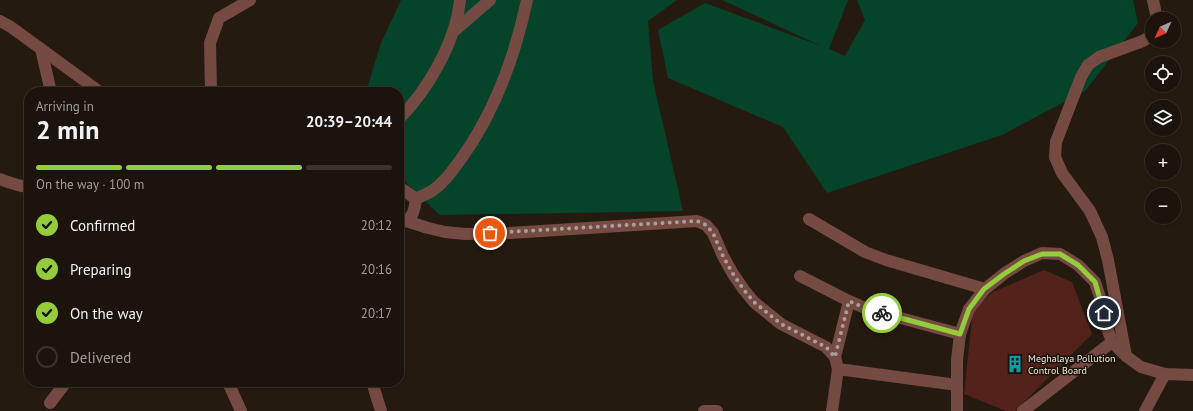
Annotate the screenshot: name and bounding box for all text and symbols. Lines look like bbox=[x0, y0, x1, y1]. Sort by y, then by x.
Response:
north arrow bbox=[1145, 12, 1181, 48]
map controls bbox=[1145, 12, 1181, 224]
button: locate bbox=[1145, 56, 1181, 92]
text: Arriving in bbox=[36, 98, 94, 115]
button: layers bbox=[1145, 100, 1181, 136]
text: 20:39–20:44 bbox=[306, 112, 392, 131]
text: 2 min bbox=[36, 113, 99, 146]
button: + bbox=[1145, 144, 1181, 180]
text: On the way · 100 m bbox=[36, 176, 144, 193]
button: − bbox=[1145, 188, 1181, 224]
icon: check bbox=[36, 214, 58, 236]
text: Confirmed bbox=[70, 216, 135, 235]
pin bbox=[473, 216, 507, 250]
text: 20:12 bbox=[361, 217, 392, 234]
icon: bag bbox=[479, 222, 501, 244]
icon: check bbox=[36, 258, 58, 280]
text: Preparing bbox=[70, 260, 132, 279]
text: 20:16 bbox=[361, 261, 392, 278]
courier bbox=[862, 293, 902, 333]
pin bbox=[1087, 296, 1121, 330]
icon: check bbox=[36, 302, 58, 324]
icon: bike bbox=[871, 302, 893, 324]
icon: home bbox=[1093, 302, 1115, 324]
text: On the way bbox=[70, 304, 143, 323]
text: 20:17 bbox=[361, 305, 392, 322]
text: Delivered bbox=[70, 348, 131, 367]
place label: Meghalaya Pollution Control Board bbox=[1028, 352, 1116, 377]
building icon: Meghalaya Pollution Control Board bbox=[1005, 354, 1025, 374]

